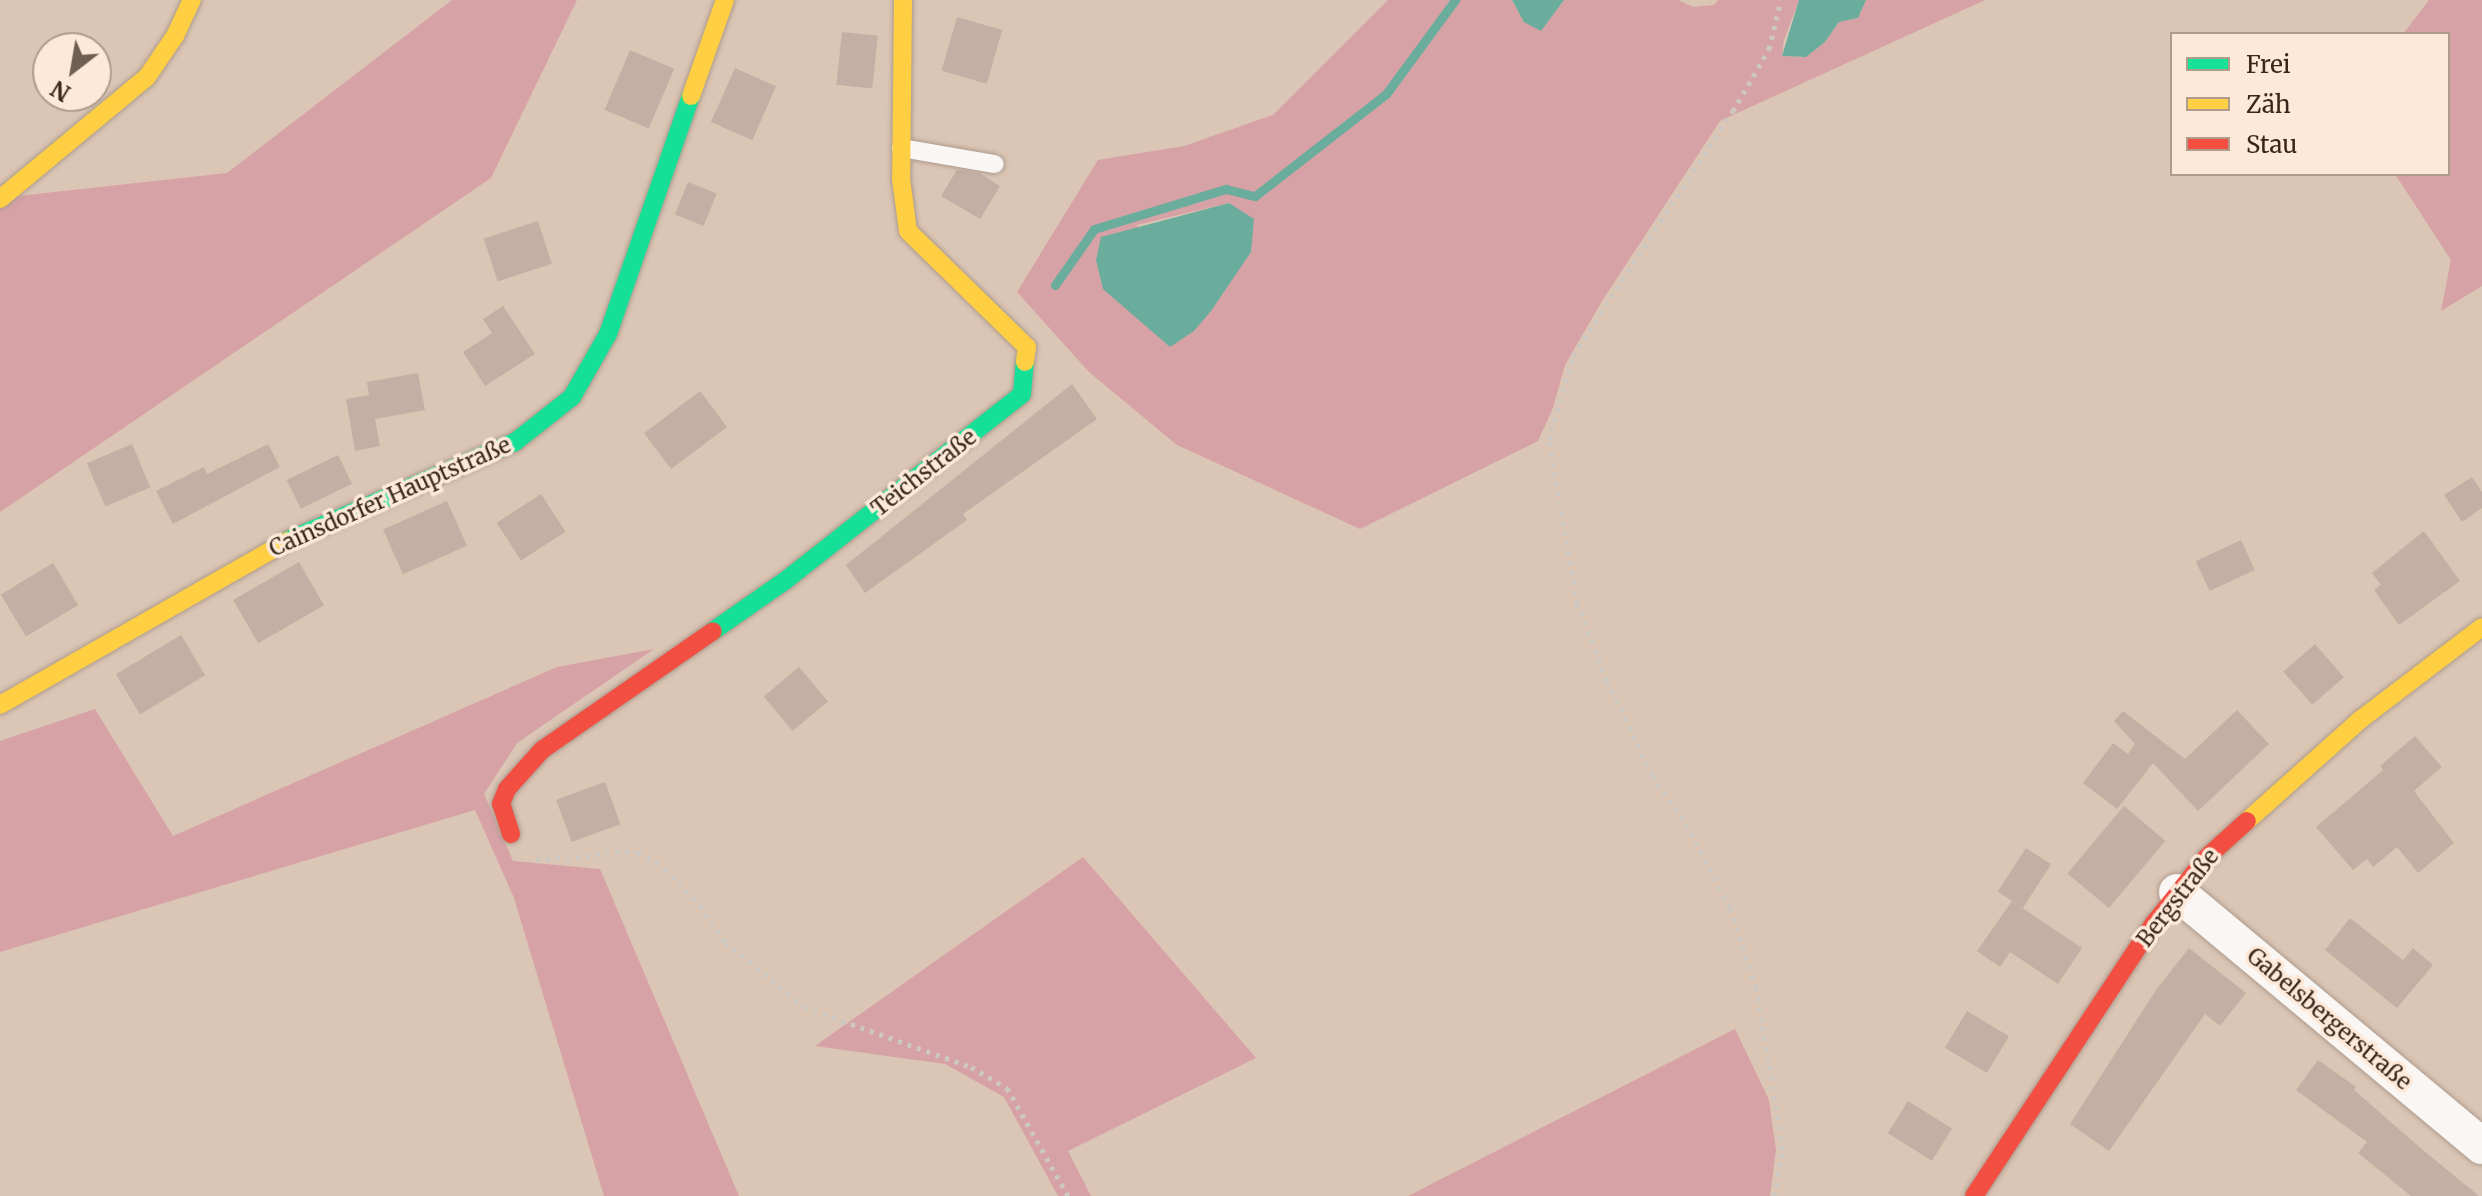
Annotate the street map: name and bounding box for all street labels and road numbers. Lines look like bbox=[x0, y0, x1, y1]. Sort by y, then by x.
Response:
street label: Teichstraße bbox=[866, 424, 982, 522]
street label: Cainsdorfer Hauptstraße bbox=[265, 432, 515, 562]
street label: Bergstraße bbox=[2132, 844, 2224, 952]
street label: Gabelsbergerstraße bbox=[2242, 943, 2416, 1095]

